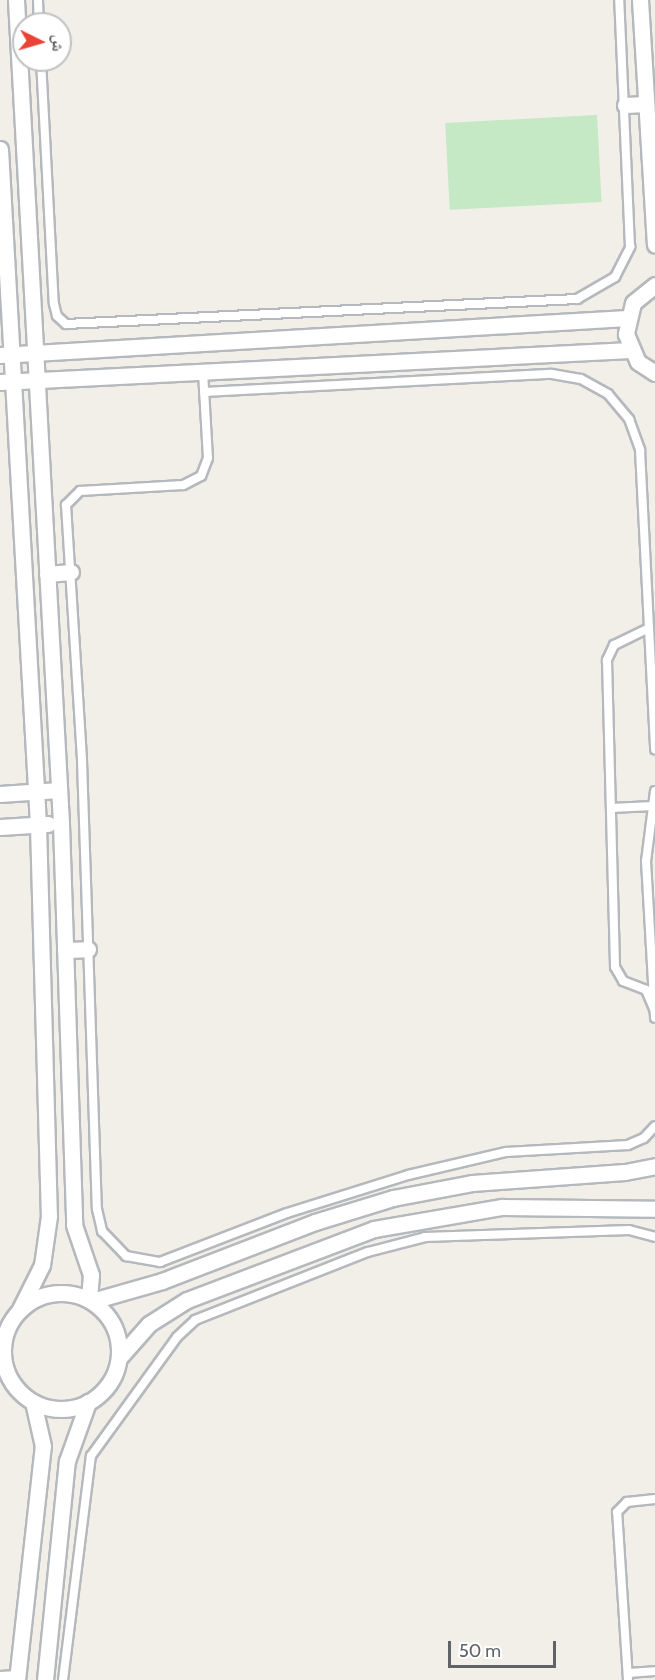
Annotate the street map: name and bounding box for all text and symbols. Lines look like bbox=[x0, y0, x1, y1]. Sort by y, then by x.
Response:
north arrow bbox=[12, 12, 72, 72]
text: ش bbox=[48, 34, 69, 53]
scale bar bbox=[451, 1629, 559, 1667]
text: 50 m bbox=[459, 1640, 501, 1662]

